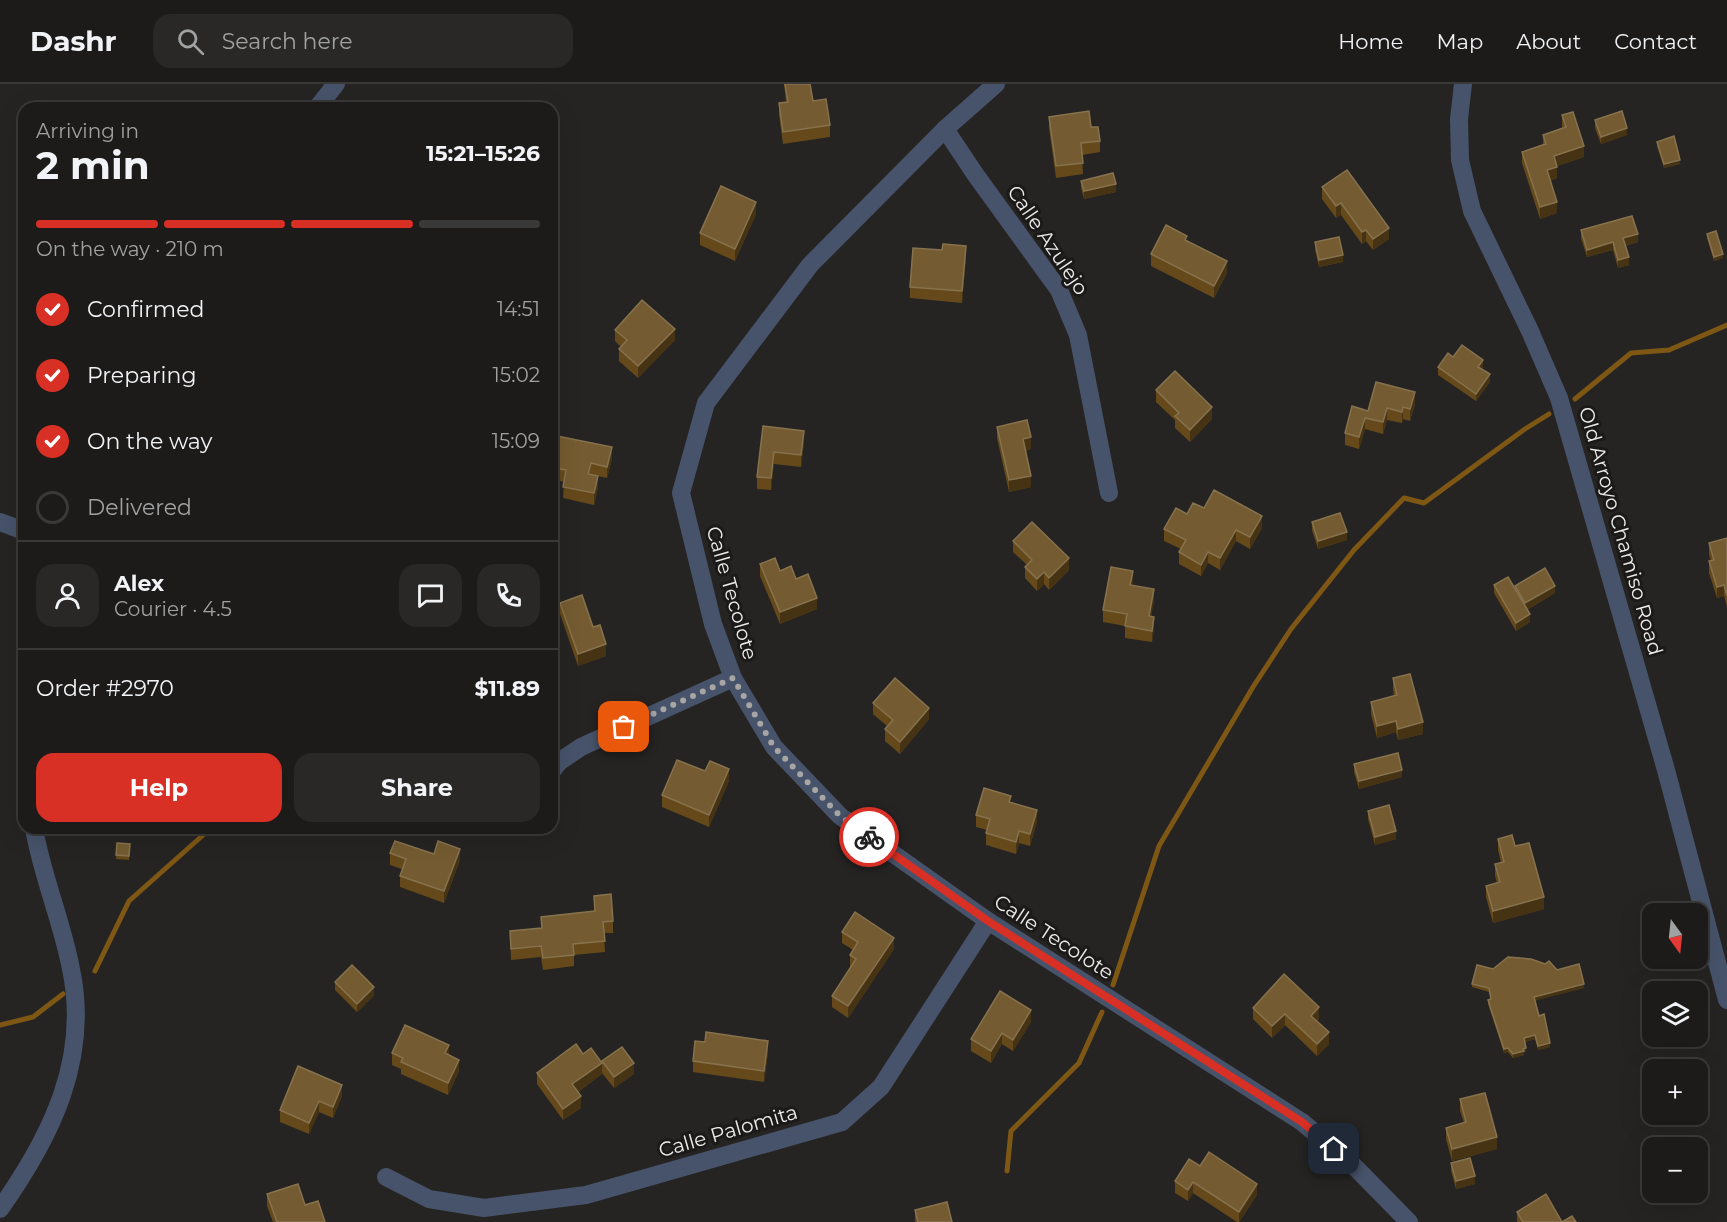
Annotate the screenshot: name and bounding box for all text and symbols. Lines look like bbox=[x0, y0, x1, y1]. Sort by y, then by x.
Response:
search box bbox=[153, 14, 573, 68]
text: Dashr bbox=[30, 24, 117, 58]
icon: search bbox=[174, 25, 207, 58]
text: Search here bbox=[222, 28, 353, 55]
text: Home bbox=[1338, 29, 1403, 54]
text: Map bbox=[1436, 29, 1483, 54]
text: About bbox=[1516, 29, 1581, 54]
text: Contact bbox=[1614, 29, 1697, 54]
text: Arriving in bbox=[36, 119, 139, 143]
text: 15:21–15:26 bbox=[426, 140, 540, 167]
text: 2 min bbox=[36, 141, 150, 189]
street label: Calle Azulejo bbox=[1002, 181, 1094, 299]
text: On the way · 210 m bbox=[36, 237, 224, 261]
icon: check bbox=[36, 293, 69, 326]
text: Confirmed bbox=[87, 296, 204, 323]
text: 14:51 bbox=[497, 297, 540, 321]
icon: check bbox=[36, 359, 69, 392]
text: Preparing bbox=[87, 362, 196, 389]
text: 15:02 bbox=[493, 363, 540, 387]
street label: Old Arroyo Chamiso Road bbox=[1574, 404, 1668, 658]
icon: check bbox=[36, 425, 69, 458]
text: On the way bbox=[87, 428, 212, 455]
text: 15:09 bbox=[492, 429, 540, 453]
text: Delivered bbox=[87, 494, 192, 521]
street label: Calle Tecolote bbox=[701, 523, 763, 663]
button: person bbox=[36, 564, 99, 627]
button: chat bbox=[399, 564, 462, 627]
button: phone bbox=[477, 564, 540, 627]
text: Alex bbox=[114, 570, 164, 597]
text: Courier · 4.5 bbox=[114, 597, 232, 621]
text: Order #2970 bbox=[36, 675, 174, 702]
text: $11.89 bbox=[474, 675, 540, 702]
pin bbox=[598, 701, 649, 752]
icon: bag bbox=[607, 710, 640, 743]
button: Help bbox=[36, 753, 282, 822]
button: Share bbox=[294, 753, 540, 822]
courier bbox=[839, 807, 899, 867]
icon: bike bbox=[853, 821, 886, 854]
street label: Calle Tecolote bbox=[990, 889, 1118, 985]
north arrow bbox=[1642, 903, 1708, 969]
map controls bbox=[1642, 903, 1708, 1203]
button: layers bbox=[1642, 981, 1708, 1047]
button: + bbox=[1642, 1059, 1708, 1125]
street label: Calle Palomita bbox=[656, 1100, 800, 1162]
pin bbox=[1308, 1123, 1359, 1174]
icon: home bbox=[1317, 1132, 1350, 1165]
button: − bbox=[1642, 1137, 1708, 1203]

